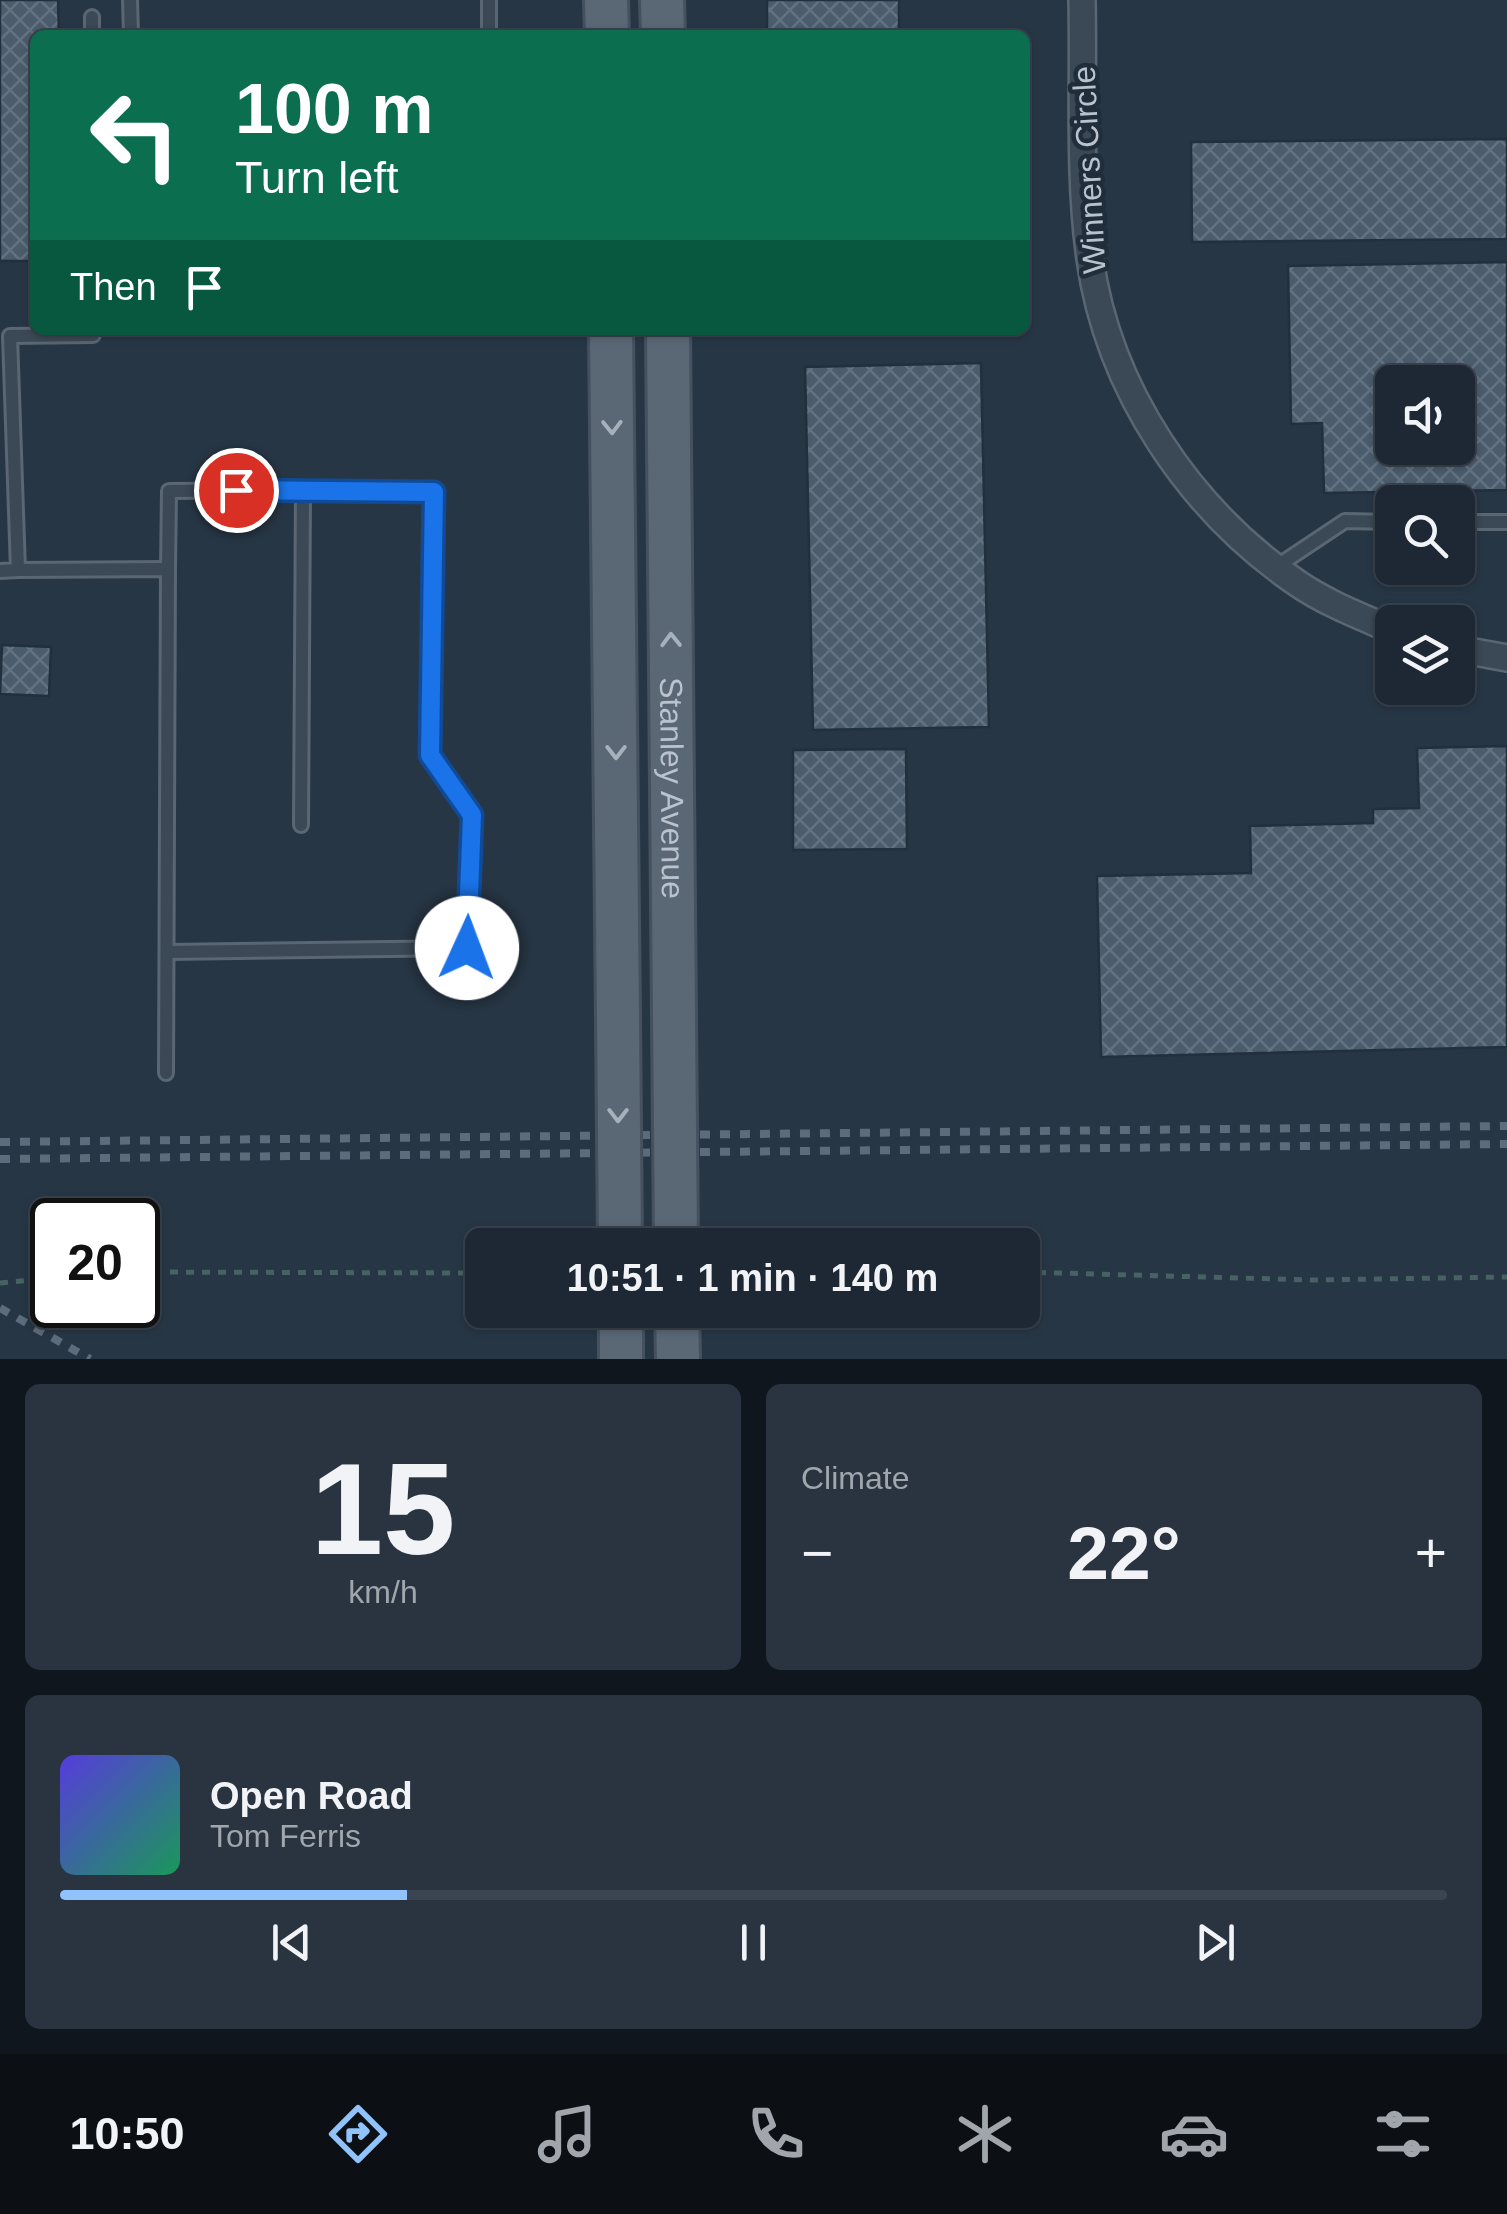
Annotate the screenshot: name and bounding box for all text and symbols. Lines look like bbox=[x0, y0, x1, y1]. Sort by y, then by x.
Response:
street label: Winners Circle bbox=[1066, 65, 1112, 275]
icon: left bbox=[70, 70, 200, 200]
text: 100 m bbox=[235, 70, 433, 148]
text: Turn left bbox=[235, 152, 398, 203]
icon: arrive bbox=[177, 260, 232, 315]
text: Then bbox=[70, 266, 157, 308]
map controls bbox=[1375, 365, 1475, 705]
button: sound bbox=[1375, 365, 1475, 465]
one-way arrow bbox=[601, 420, 623, 436]
pin bbox=[194, 448, 279, 533]
icon: arrive bbox=[209, 463, 264, 518]
button: search bbox=[1375, 485, 1475, 585]
button: layers bbox=[1375, 605, 1475, 705]
one-way arrow bbox=[660, 631, 682, 646]
street label: Stanley Avenue bbox=[653, 677, 691, 899]
one-way arrow bbox=[605, 745, 626, 761]
position arrow bbox=[415, 896, 519, 1000]
one-way arrow bbox=[608, 1107, 629, 1123]
speed limit sign: 20 bbox=[30, 1198, 160, 1328]
text: 10:51 · 1 min · 140 m bbox=[567, 1257, 938, 1299]
text: 15 bbox=[311, 1436, 455, 1582]
text: Climate bbox=[801, 1460, 909, 1496]
text: 22° bbox=[1067, 1511, 1181, 1595]
text: − bbox=[801, 1522, 833, 1584]
text: + bbox=[1415, 1522, 1447, 1584]
text: km/h bbox=[348, 1574, 418, 1610]
text: Open Road bbox=[210, 1775, 413, 1817]
text: Tom Ferris bbox=[210, 1818, 361, 1854]
icon: previous bbox=[264, 1915, 319, 1970]
icon: pause bbox=[726, 1915, 781, 1970]
icon: next bbox=[1188, 1915, 1243, 1970]
icon: directions bbox=[323, 2099, 393, 2169]
icon: music bbox=[532, 2099, 602, 2169]
icon: phone bbox=[741, 2099, 811, 2169]
icon: climate bbox=[950, 2099, 1020, 2169]
icon: car bbox=[1159, 2099, 1229, 2169]
icon: filters bbox=[1368, 2099, 1438, 2169]
text: 10:50 bbox=[69, 2108, 185, 2159]

